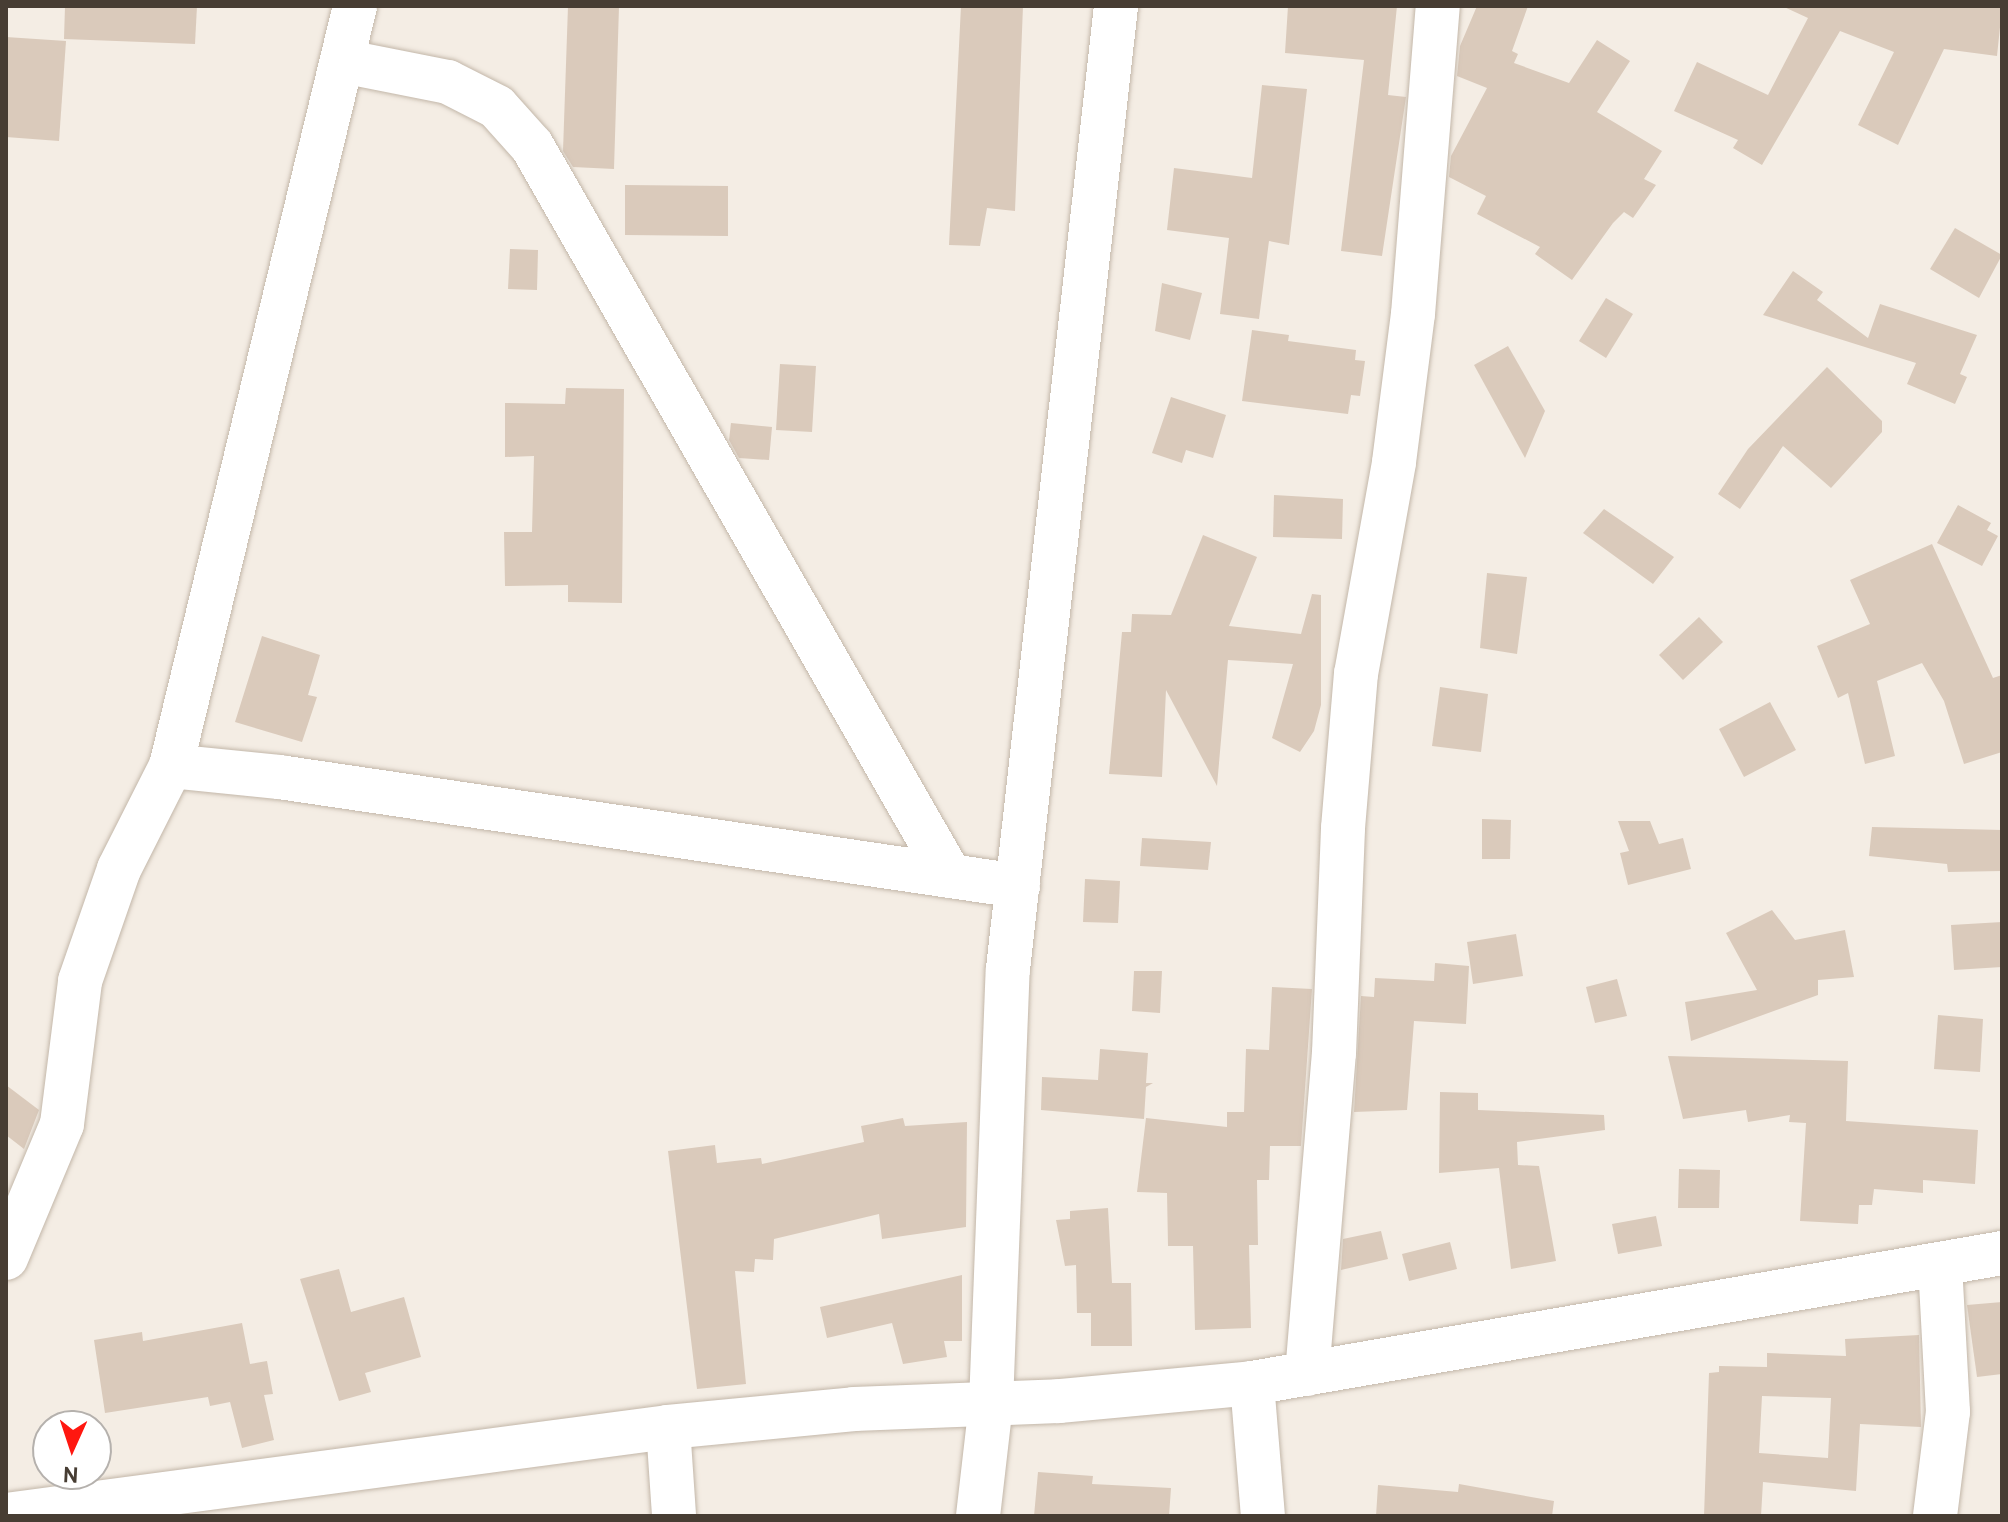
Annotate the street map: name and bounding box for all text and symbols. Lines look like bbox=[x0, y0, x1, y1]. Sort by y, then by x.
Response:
north arrow bbox=[32, 1410, 112, 1490]
text: N bbox=[62, 1459, 79, 1486]

